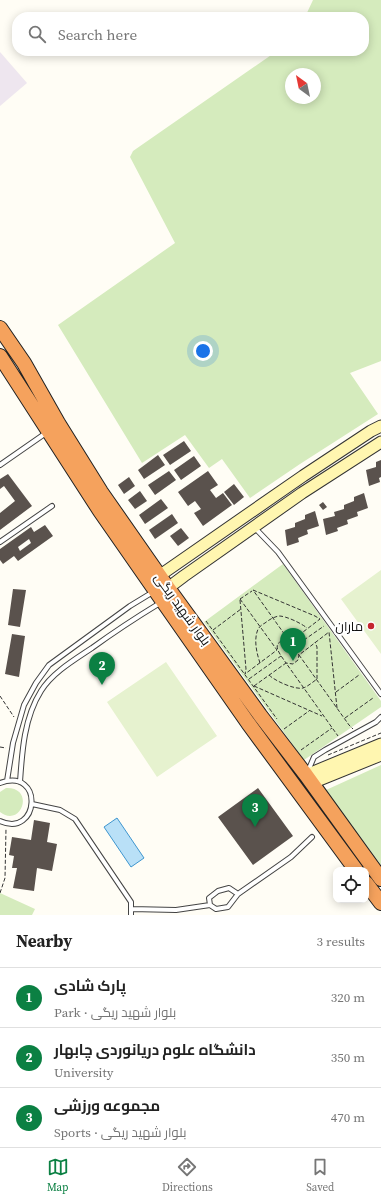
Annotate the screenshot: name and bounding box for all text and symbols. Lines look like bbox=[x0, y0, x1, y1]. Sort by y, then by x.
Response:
search box bbox=[12, 12, 369, 56]
icon: search bbox=[26, 23, 48, 45]
text: Search here bbox=[58, 24, 137, 45]
north arrow bbox=[285, 68, 321, 104]
your location bbox=[193, 341, 213, 361]
street label: بلوار شهید ریگی bbox=[151, 570, 215, 649]
place label: ماران bbox=[335, 618, 363, 635]
marker: ماران bbox=[366, 621, 376, 631]
pin: 1 bbox=[280, 628, 306, 661]
pin: 2 bbox=[89, 652, 115, 685]
pin: 3 bbox=[242, 794, 268, 827]
map controls bbox=[333, 867, 369, 903]
button: locate bbox=[333, 867, 369, 903]
text: Nearby bbox=[16, 929, 72, 953]
text: 3 results bbox=[317, 933, 365, 950]
text: پارک شادی bbox=[54, 975, 126, 996]
text: 1 bbox=[25, 989, 33, 1006]
text: 320 m bbox=[331, 989, 365, 1006]
text: Park · بلوار شهید ریگی bbox=[54, 1004, 176, 1021]
text: دانشگاه علوم دریانوردی چابهار bbox=[54, 1039, 256, 1060]
text: 2 bbox=[25, 1049, 33, 1066]
text: 350 m bbox=[331, 1049, 365, 1066]
text: University bbox=[54, 1064, 113, 1081]
text: مجموعه ورزشی bbox=[54, 1095, 160, 1116]
text: 3 bbox=[25, 1109, 33, 1126]
text: 470 m bbox=[331, 1109, 365, 1126]
text: Sports · بلوار شهید ریگی bbox=[54, 1124, 186, 1141]
tab: Map bbox=[47, 1156, 69, 1195]
tab: Directions bbox=[162, 1156, 213, 1195]
tab: Saved bbox=[306, 1156, 334, 1195]

